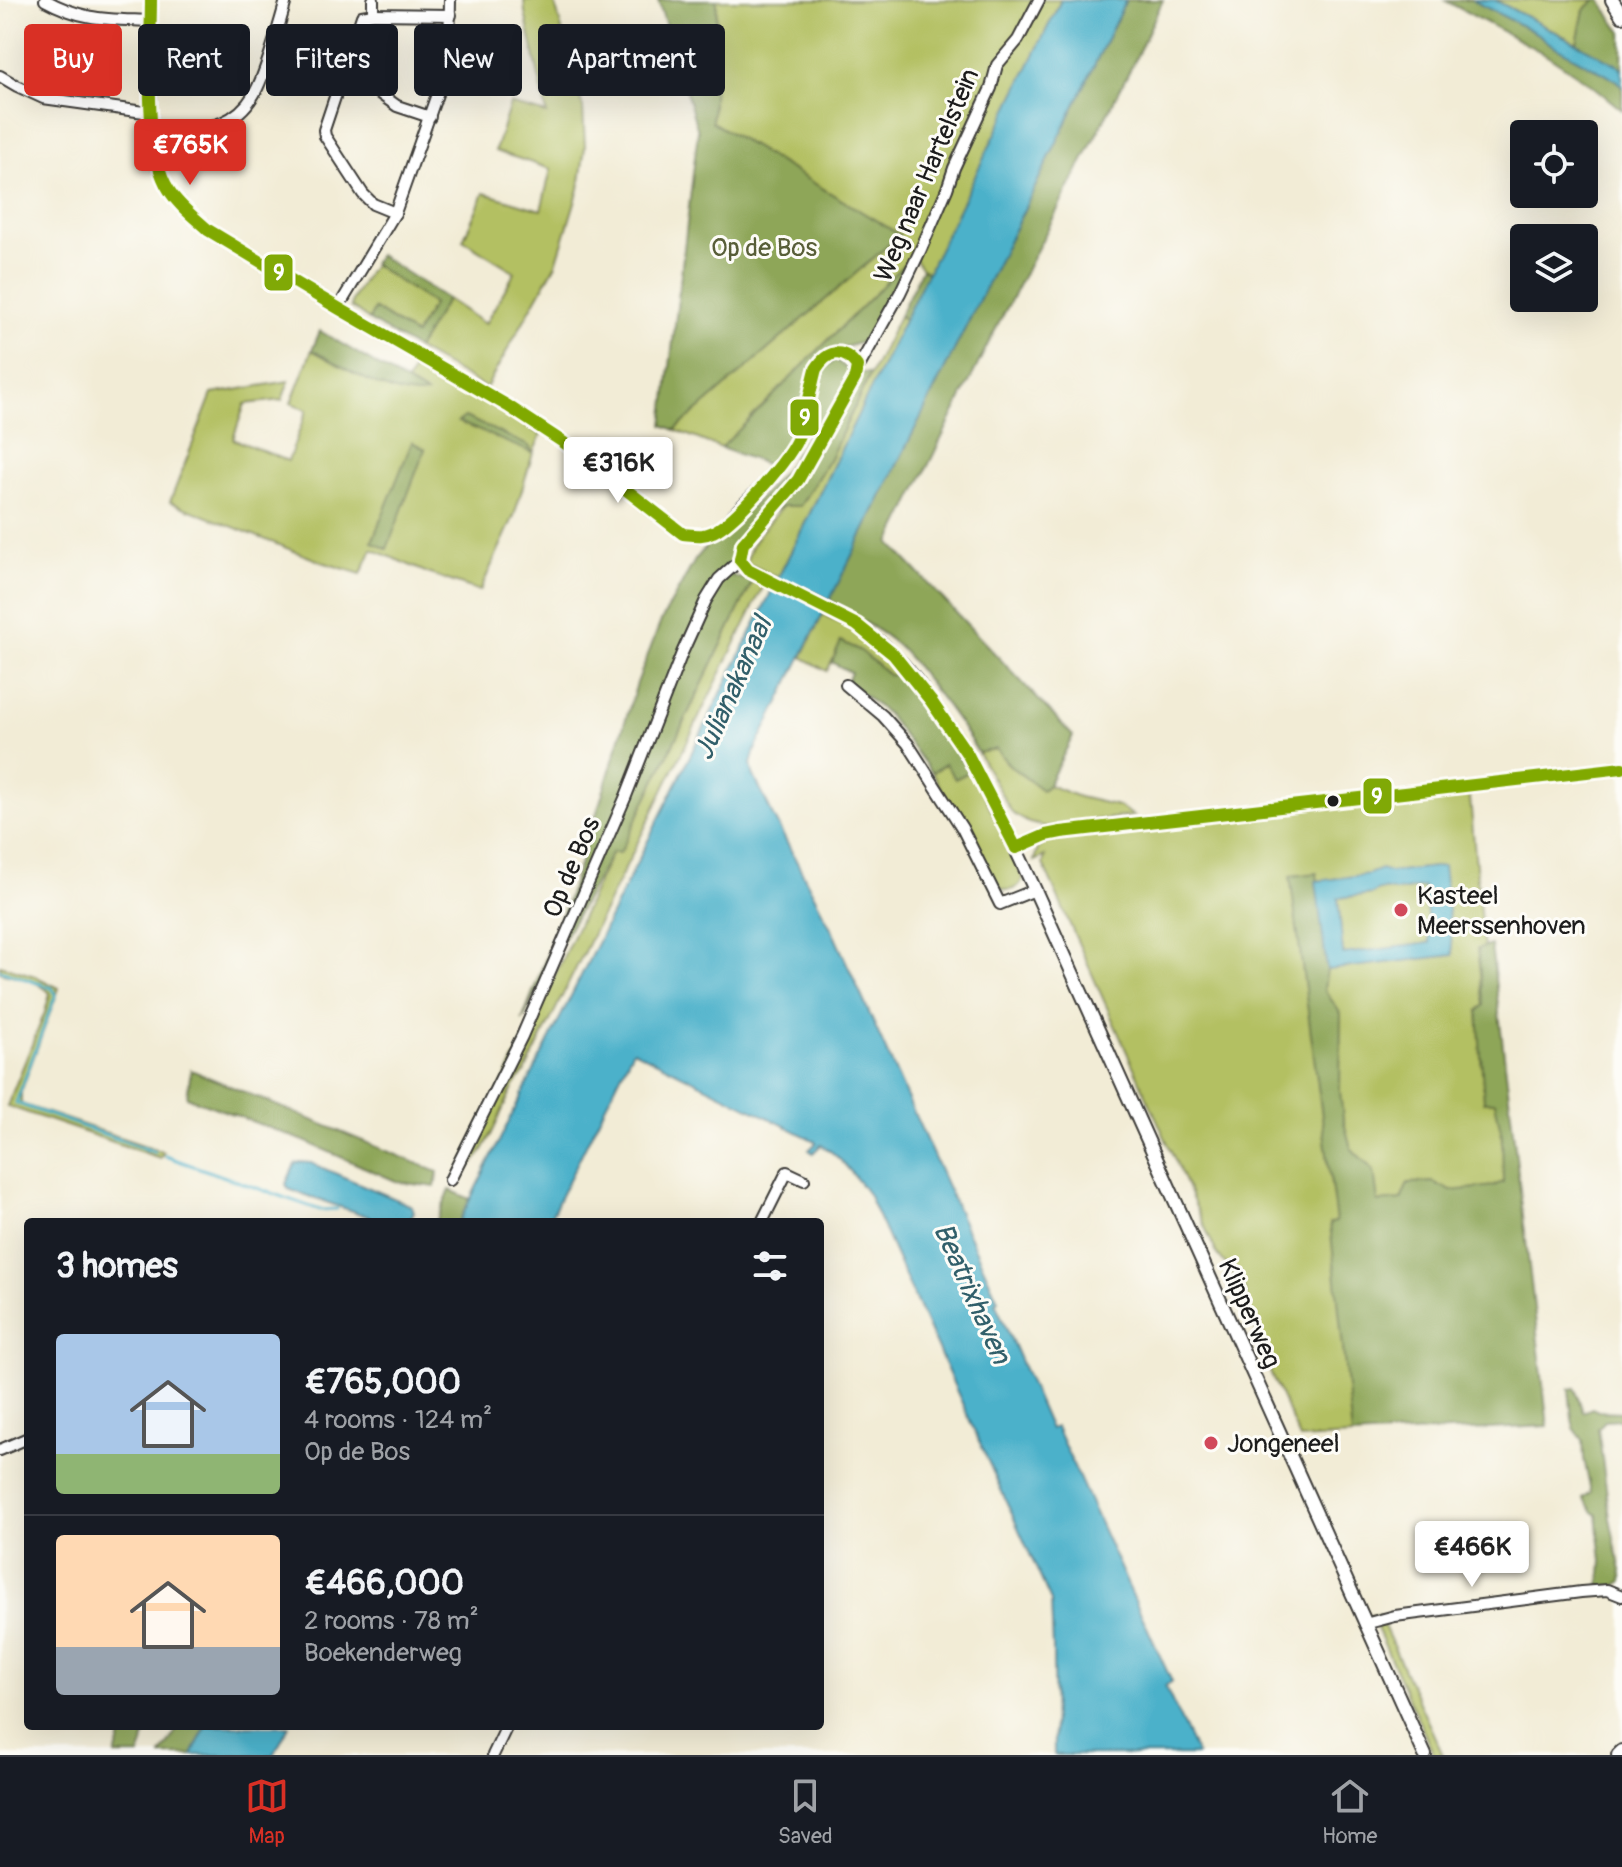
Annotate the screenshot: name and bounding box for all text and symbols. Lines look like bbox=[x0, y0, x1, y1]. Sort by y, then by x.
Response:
chip: Buy bbox=[24, 24, 122, 96]
chip: Rent bbox=[138, 24, 250, 96]
chip: Filters bbox=[266, 24, 398, 96]
chip: New bbox=[414, 24, 522, 96]
chip: Apartment bbox=[538, 24, 725, 96]
street label: Weg naar Hartelstein bbox=[867, 64, 986, 287]
pin: €765K bbox=[134, 119, 246, 187]
map controls bbox=[1510, 120, 1598, 312]
button: locate bbox=[1510, 120, 1598, 208]
text: €765K bbox=[152, 129, 228, 161]
button: layers bbox=[1510, 224, 1598, 312]
park label: Op de Bos bbox=[711, 232, 817, 264]
line badge: 9 bbox=[263, 253, 294, 292]
text: 9 bbox=[273, 259, 285, 287]
line badge: 9 bbox=[789, 398, 820, 437]
text: 9 bbox=[799, 404, 811, 432]
pin: €316K bbox=[562, 437, 674, 505]
text: €316K bbox=[582, 447, 654, 479]
water label: Julianakanaal bbox=[686, 609, 782, 765]
line badge: 9 bbox=[1362, 777, 1393, 815]
text: 9 bbox=[1371, 783, 1383, 811]
unlabelled marker bbox=[1325, 793, 1341, 809]
street label: Op de Bos bbox=[536, 812, 608, 923]
place label: Kasteel Meerssenhoven bbox=[1417, 880, 1586, 942]
marker: Kasteel Meerssenhoven bbox=[1392, 901, 1410, 919]
water label: Beatrixhaven bbox=[925, 1218, 1019, 1370]
icon: filters bbox=[748, 1244, 792, 1288]
text: 3 homes bbox=[56, 1245, 178, 1288]
street label: Klipperweg bbox=[1211, 1254, 1287, 1373]
text: €765,000 bbox=[304, 1361, 461, 1404]
icon: home bbox=[120, 1366, 216, 1462]
text: 4 rooms · 124 m² bbox=[304, 1404, 492, 1436]
place label: Jongeneel bbox=[1227, 1428, 1340, 1460]
marker: Jongeneel bbox=[1202, 1434, 1220, 1452]
text: Op de Bos bbox=[304, 1436, 410, 1468]
pin: €466K bbox=[1416, 1521, 1528, 1589]
text: €466K bbox=[1433, 1531, 1511, 1563]
text: €466,000 bbox=[304, 1562, 464, 1605]
icon: home bbox=[120, 1567, 216, 1663]
text: 2 rooms · 78 m² bbox=[304, 1605, 479, 1637]
text: Boekenderweg bbox=[304, 1637, 462, 1669]
tab: Map bbox=[245, 1774, 289, 1850]
tab: Saved bbox=[778, 1774, 833, 1850]
tab: Home bbox=[1322, 1774, 1377, 1850]

